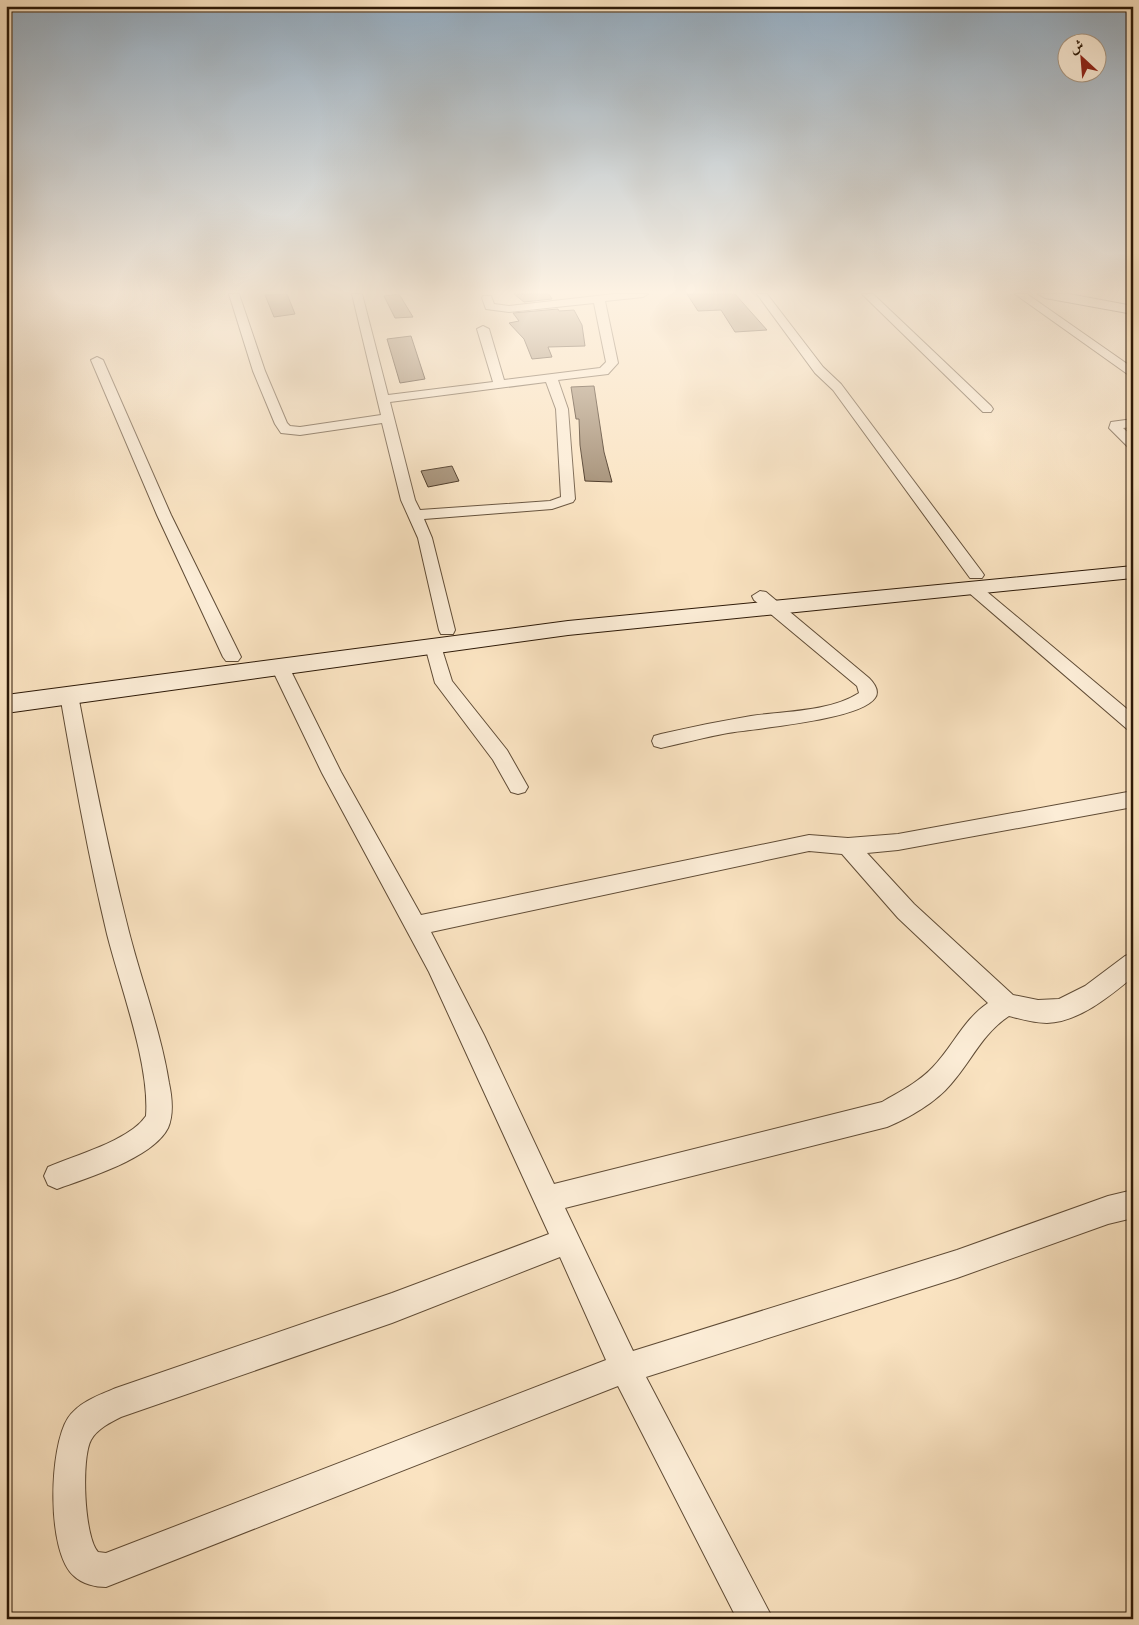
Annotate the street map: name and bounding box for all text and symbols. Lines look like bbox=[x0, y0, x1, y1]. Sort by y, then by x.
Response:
north arrow bbox=[1056, 32, 1106, 82]
text: ش bbox=[1067, 36, 1087, 57]

